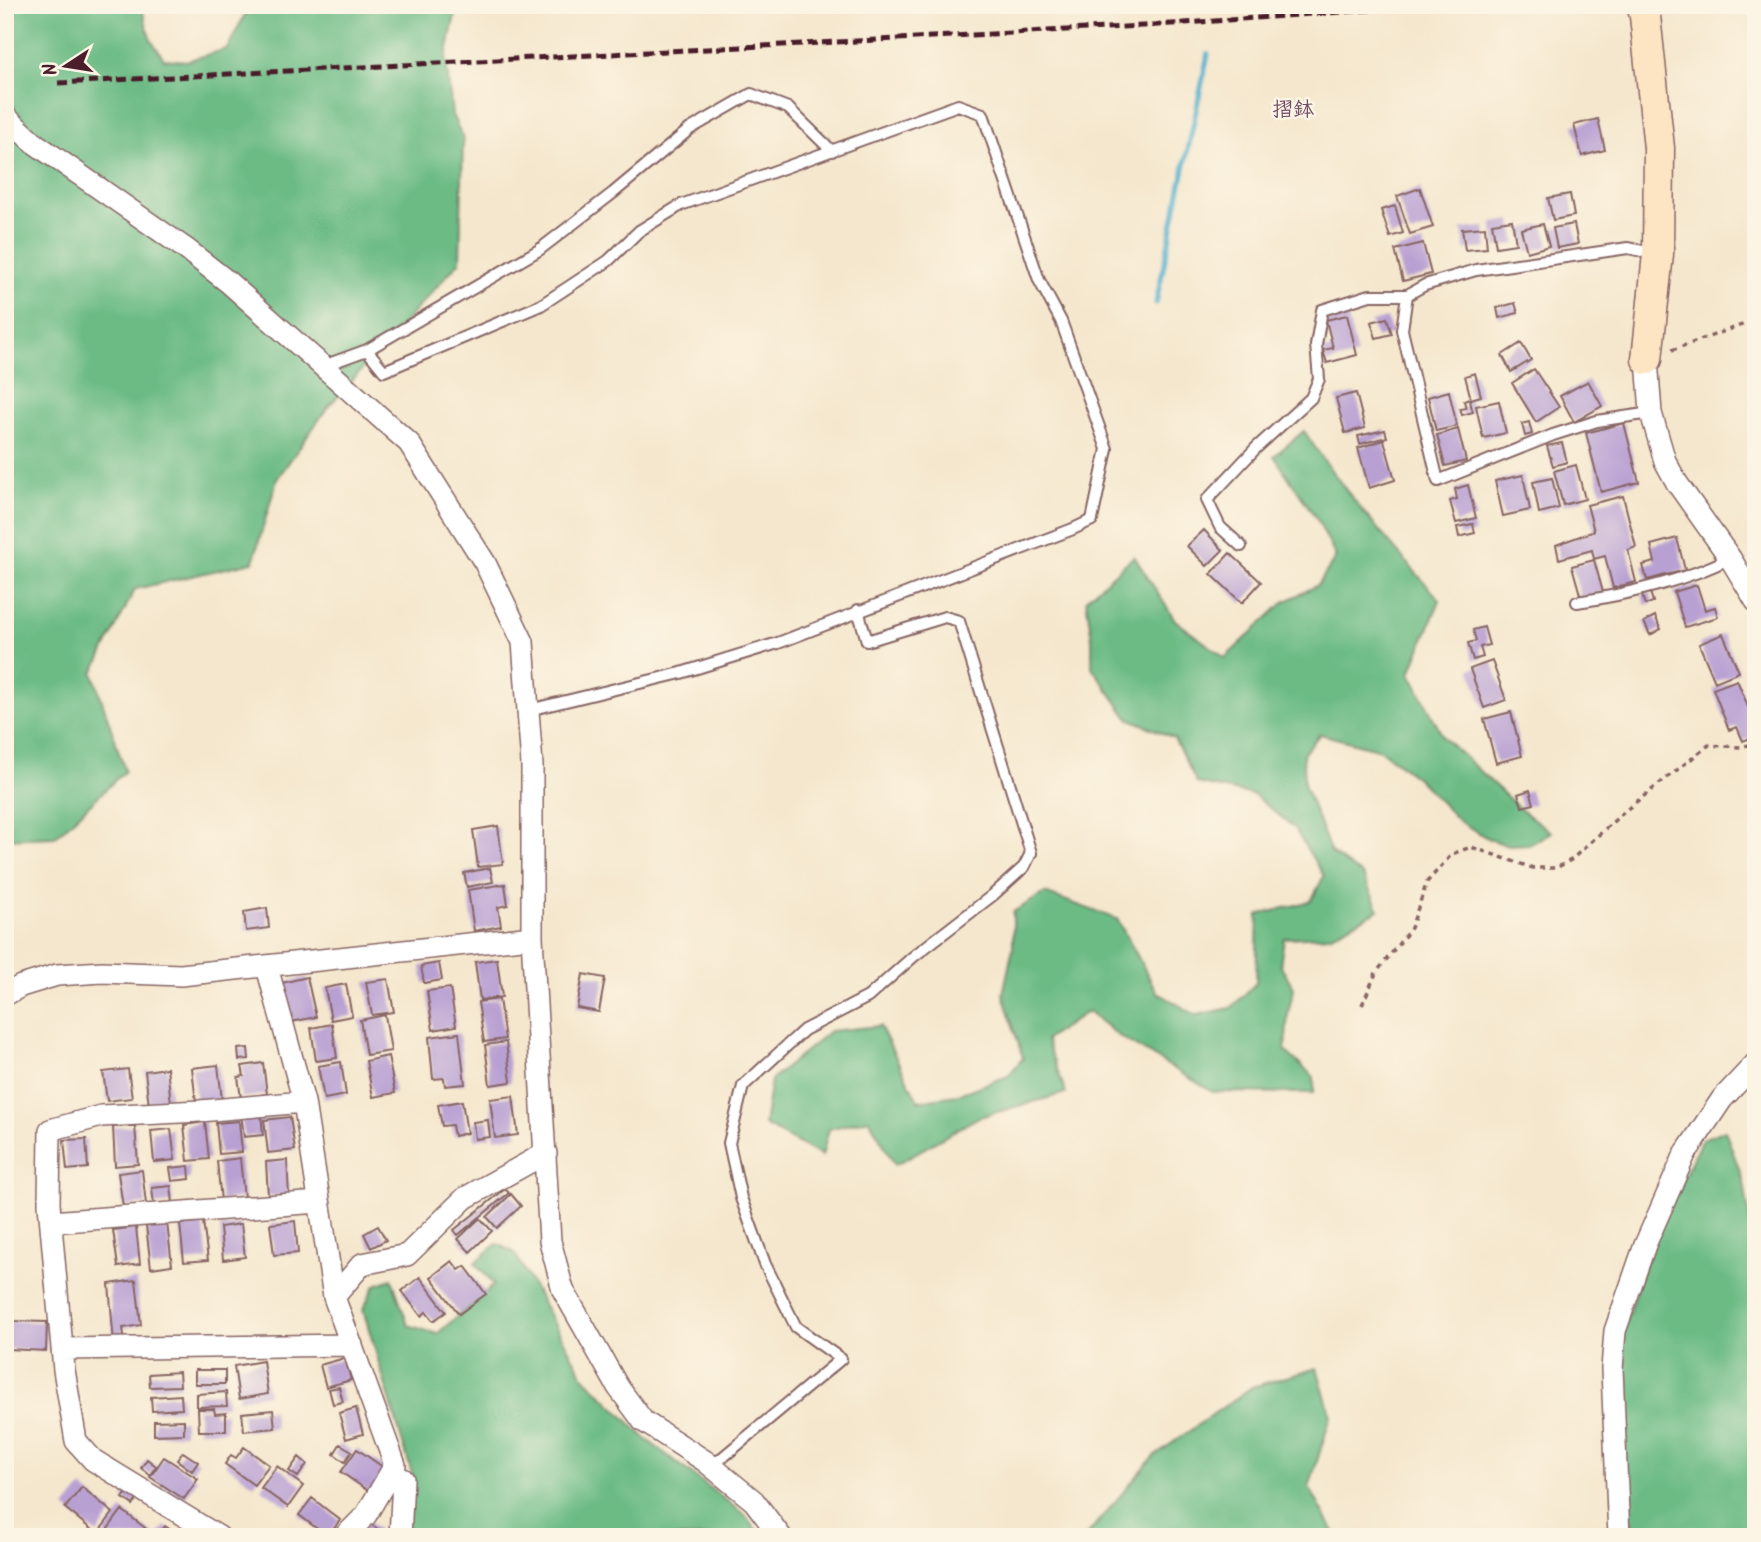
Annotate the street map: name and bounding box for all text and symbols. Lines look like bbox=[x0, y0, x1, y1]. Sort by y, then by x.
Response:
north arrow bbox=[32, 32, 102, 102]
text: N bbox=[35, 60, 67, 78]
district label: 摺鉢 bbox=[1272, 94, 1314, 127]

